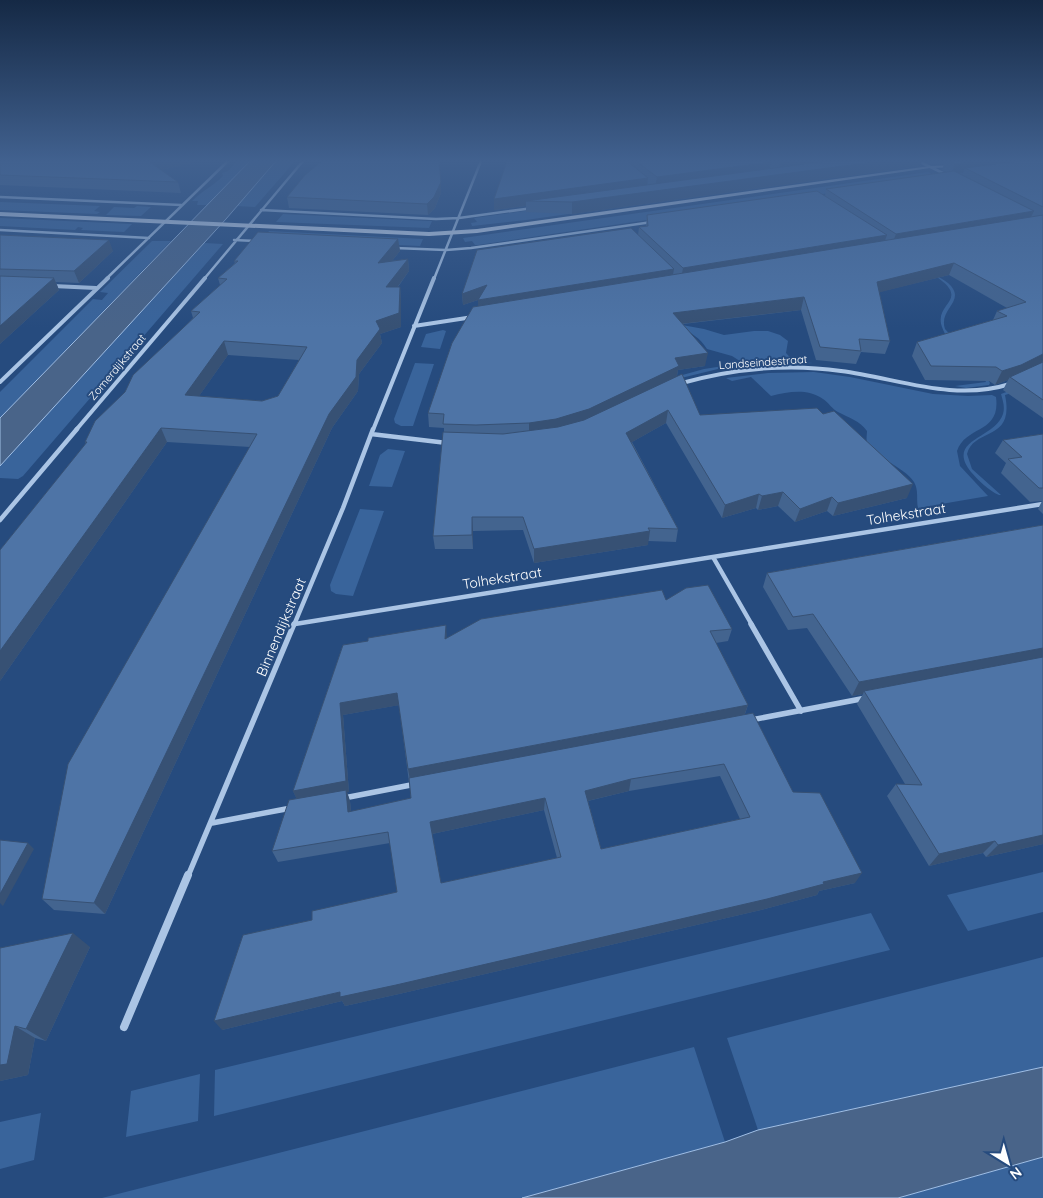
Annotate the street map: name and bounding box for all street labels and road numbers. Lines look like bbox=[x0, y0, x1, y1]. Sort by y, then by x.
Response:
street label: Zomerdijkstraat bbox=[85, 331, 149, 403]
street label: Landseindestraat bbox=[718, 352, 808, 372]
street label: Tolhekstraat bbox=[865, 499, 947, 529]
street label: Tolhekstraat bbox=[461, 563, 543, 593]
street label: Binnendijkstraat bbox=[252, 575, 310, 679]

